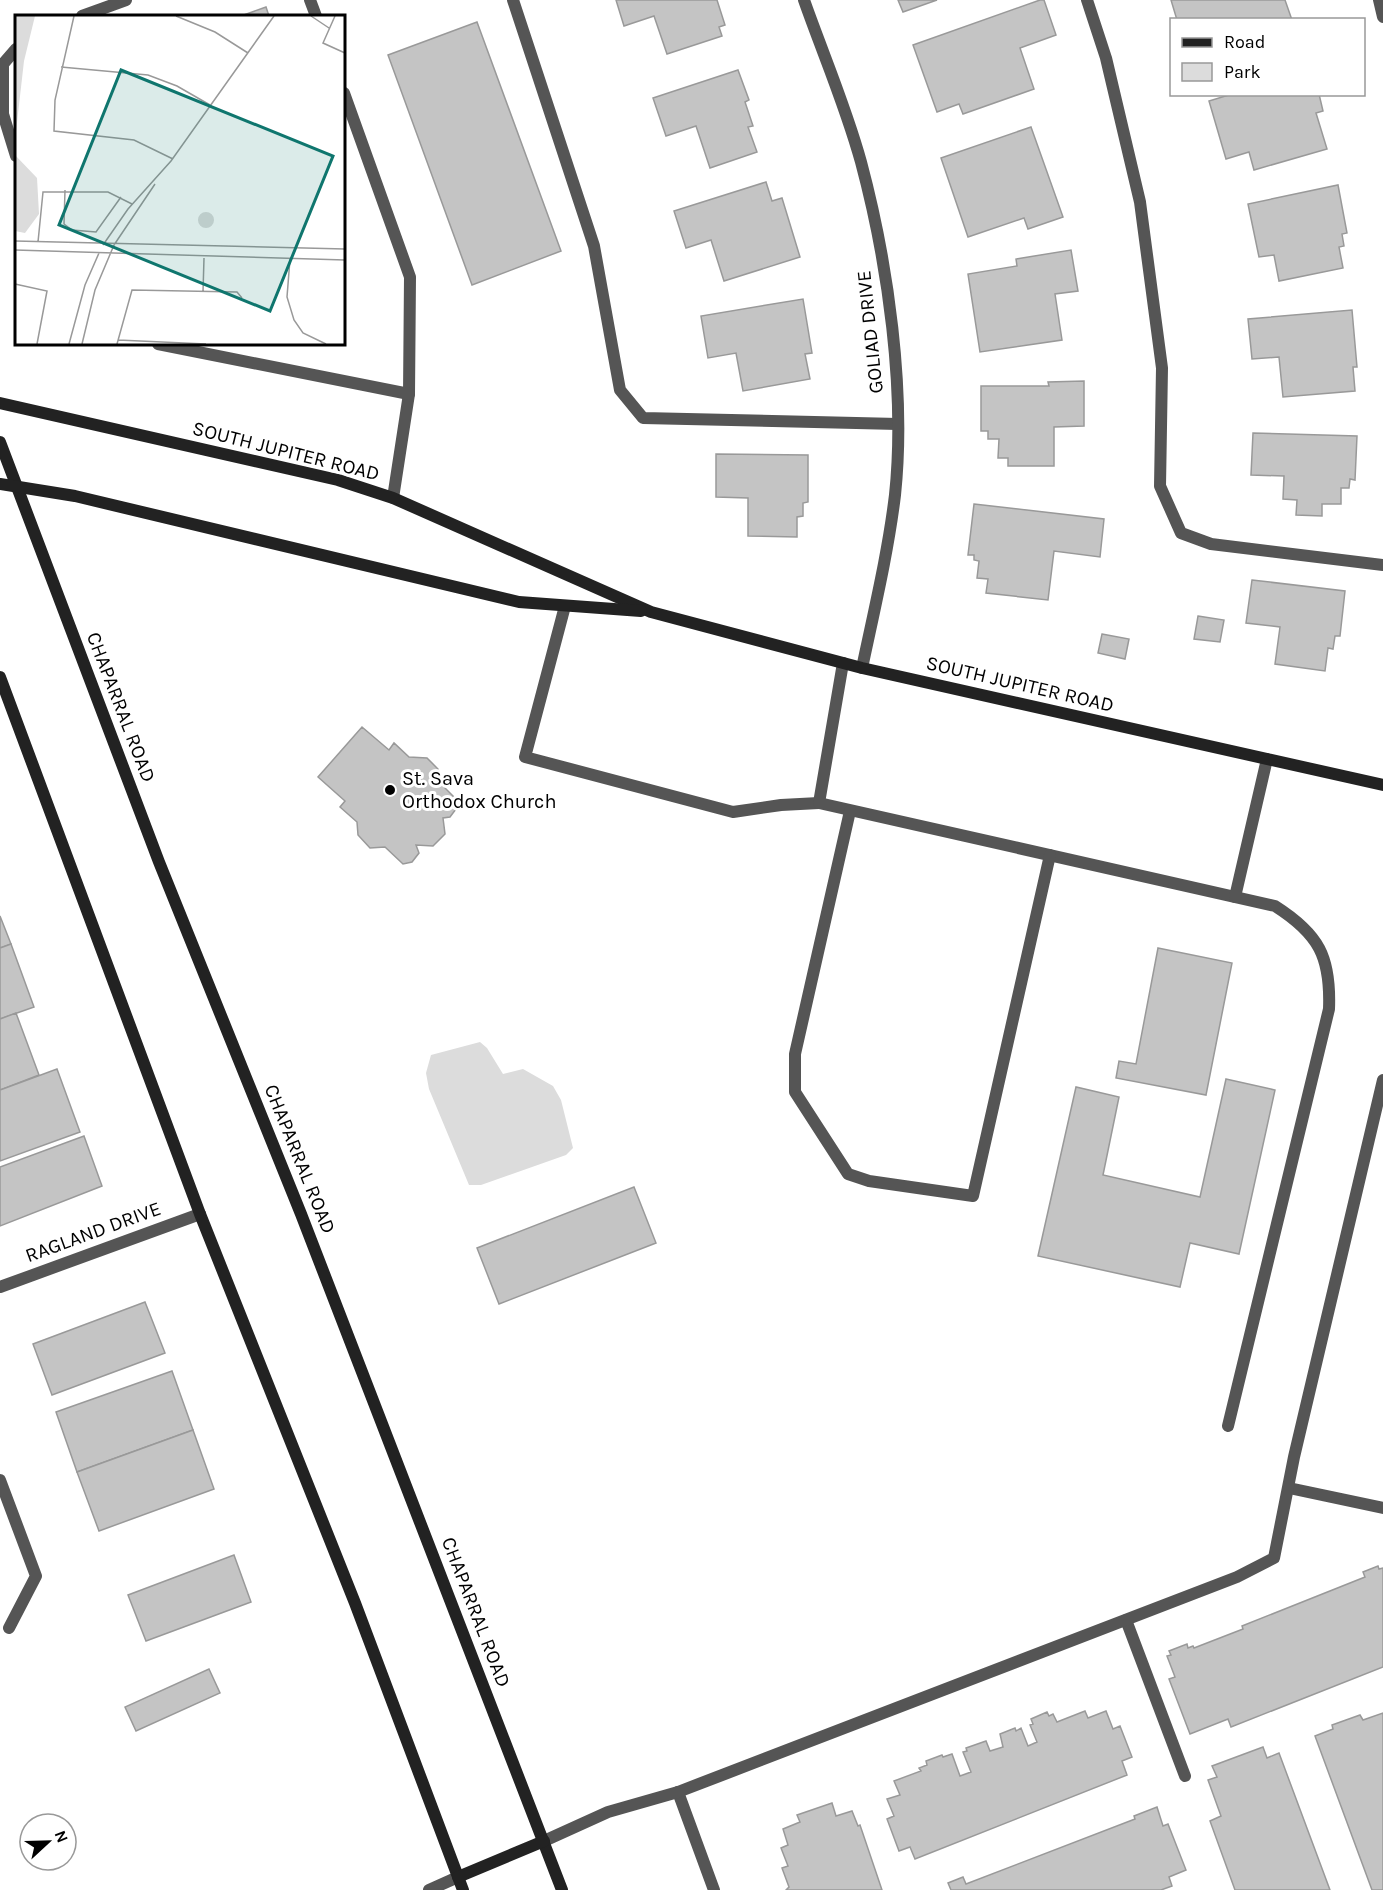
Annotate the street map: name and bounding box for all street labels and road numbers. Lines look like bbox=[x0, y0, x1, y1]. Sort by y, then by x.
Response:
street label: GOLIAD DRIVE bbox=[852, 269, 888, 395]
street label: SOUTH JUPITER ROAD bbox=[190, 417, 382, 485]
street label: CHAPARRAL ROAD bbox=[82, 629, 160, 785]
street label: SOUTH JUPITER ROAD bbox=[924, 651, 1116, 717]
street label: CHAPARRAL ROAD bbox=[260, 1081, 340, 1237]
street label: RAGLAND DRIVE bbox=[22, 1197, 164, 1267]
street label: CHAPARRAL ROAD bbox=[437, 1534, 515, 1690]

